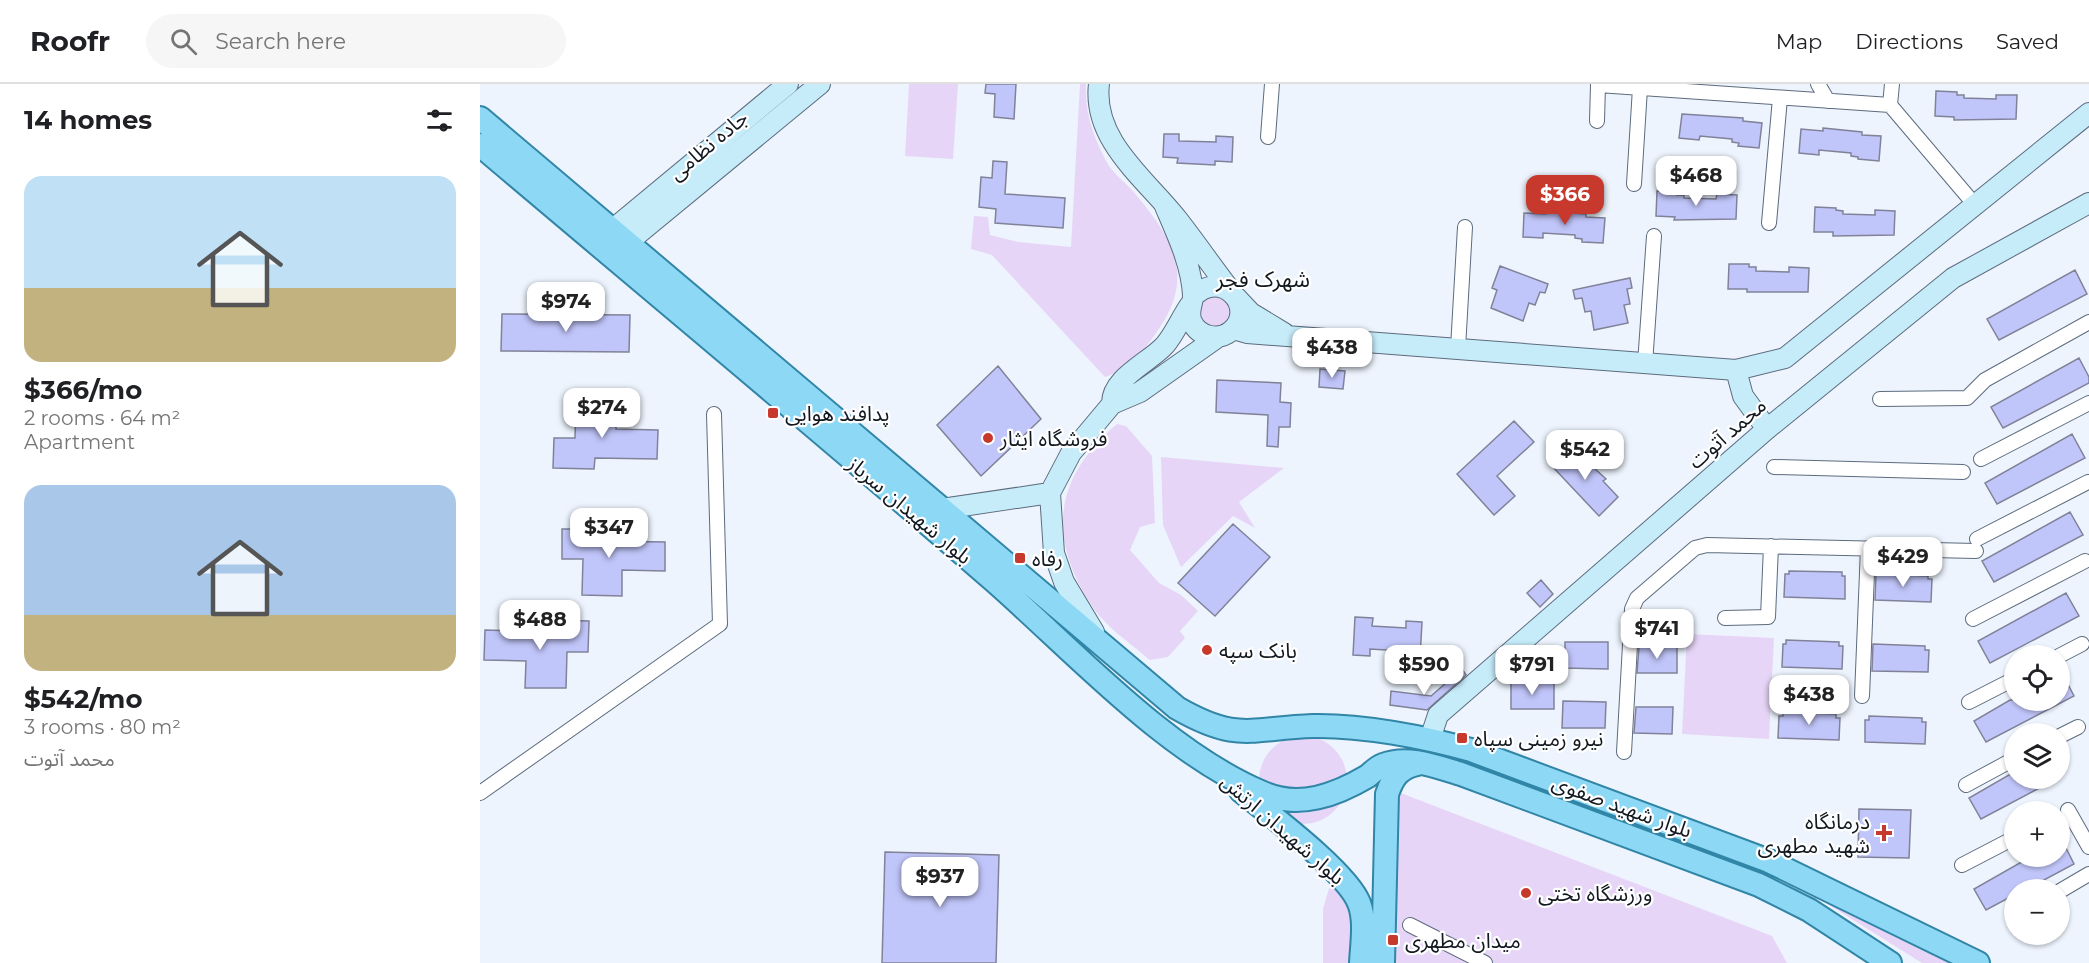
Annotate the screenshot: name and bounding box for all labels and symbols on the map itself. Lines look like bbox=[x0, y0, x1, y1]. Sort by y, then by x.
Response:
street label: جاده نظامی bbox=[663, 105, 753, 185]
pin: $468 bbox=[1660, 156, 1732, 207]
pin: $366 bbox=[1529, 175, 1601, 226]
district label: شهرک فجر bbox=[1215, 266, 1310, 293]
pin: $974 bbox=[530, 282, 602, 333]
pin: $438 bbox=[1296, 328, 1368, 379]
pin: $274 bbox=[566, 388, 638, 439]
street label: محمد آتوت bbox=[1683, 392, 1771, 474]
place label: پدافند هوایی bbox=[785, 401, 889, 427]
marker: پدافند هوایی bbox=[766, 406, 780, 420]
place label: فروشگاه ایثار bbox=[999, 426, 1107, 451]
pin: $542 bbox=[1549, 430, 1621, 481]
marker: فروشگاه ایثار bbox=[981, 431, 995, 445]
street label: بلوار شهیدان سرباز bbox=[842, 450, 977, 569]
pin: $347 bbox=[573, 508, 645, 559]
pin: $429 bbox=[1867, 537, 1939, 588]
place label: رفاه bbox=[1032, 546, 1063, 571]
marker: رفاه bbox=[1013, 551, 1027, 565]
pin: $488 bbox=[504, 600, 576, 651]
pin: $741 bbox=[1621, 609, 1693, 660]
place label: بانک سپه bbox=[1219, 638, 1297, 664]
marker: بانک سپه bbox=[1200, 643, 1214, 657]
pin: $590 bbox=[1388, 645, 1460, 696]
pin: $791 bbox=[1496, 645, 1568, 696]
pin: $438 bbox=[1773, 675, 1845, 726]
place label: نیرو زمینی سپاه bbox=[1474, 726, 1604, 752]
marker: نیرو زمینی سپاه bbox=[1455, 731, 1469, 745]
street label: بلوار شهیدان ارتش bbox=[1216, 768, 1350, 890]
street label: بلوار شهید صفوی bbox=[1549, 769, 1695, 843]
place label: درمانگاه شهید مطهری bbox=[1758, 809, 1870, 858]
marker: درمانگاه شهید مطهری bbox=[1875, 824, 1893, 842]
pin: $937 bbox=[904, 857, 976, 908]
place label: ورزشگاه تختی bbox=[1538, 881, 1652, 906]
marker: ورزشگاه تختی bbox=[1519, 886, 1533, 900]
place label: میدان مطهری bbox=[1405, 928, 1521, 953]
marker: میدان مطهری bbox=[1386, 933, 1400, 947]

